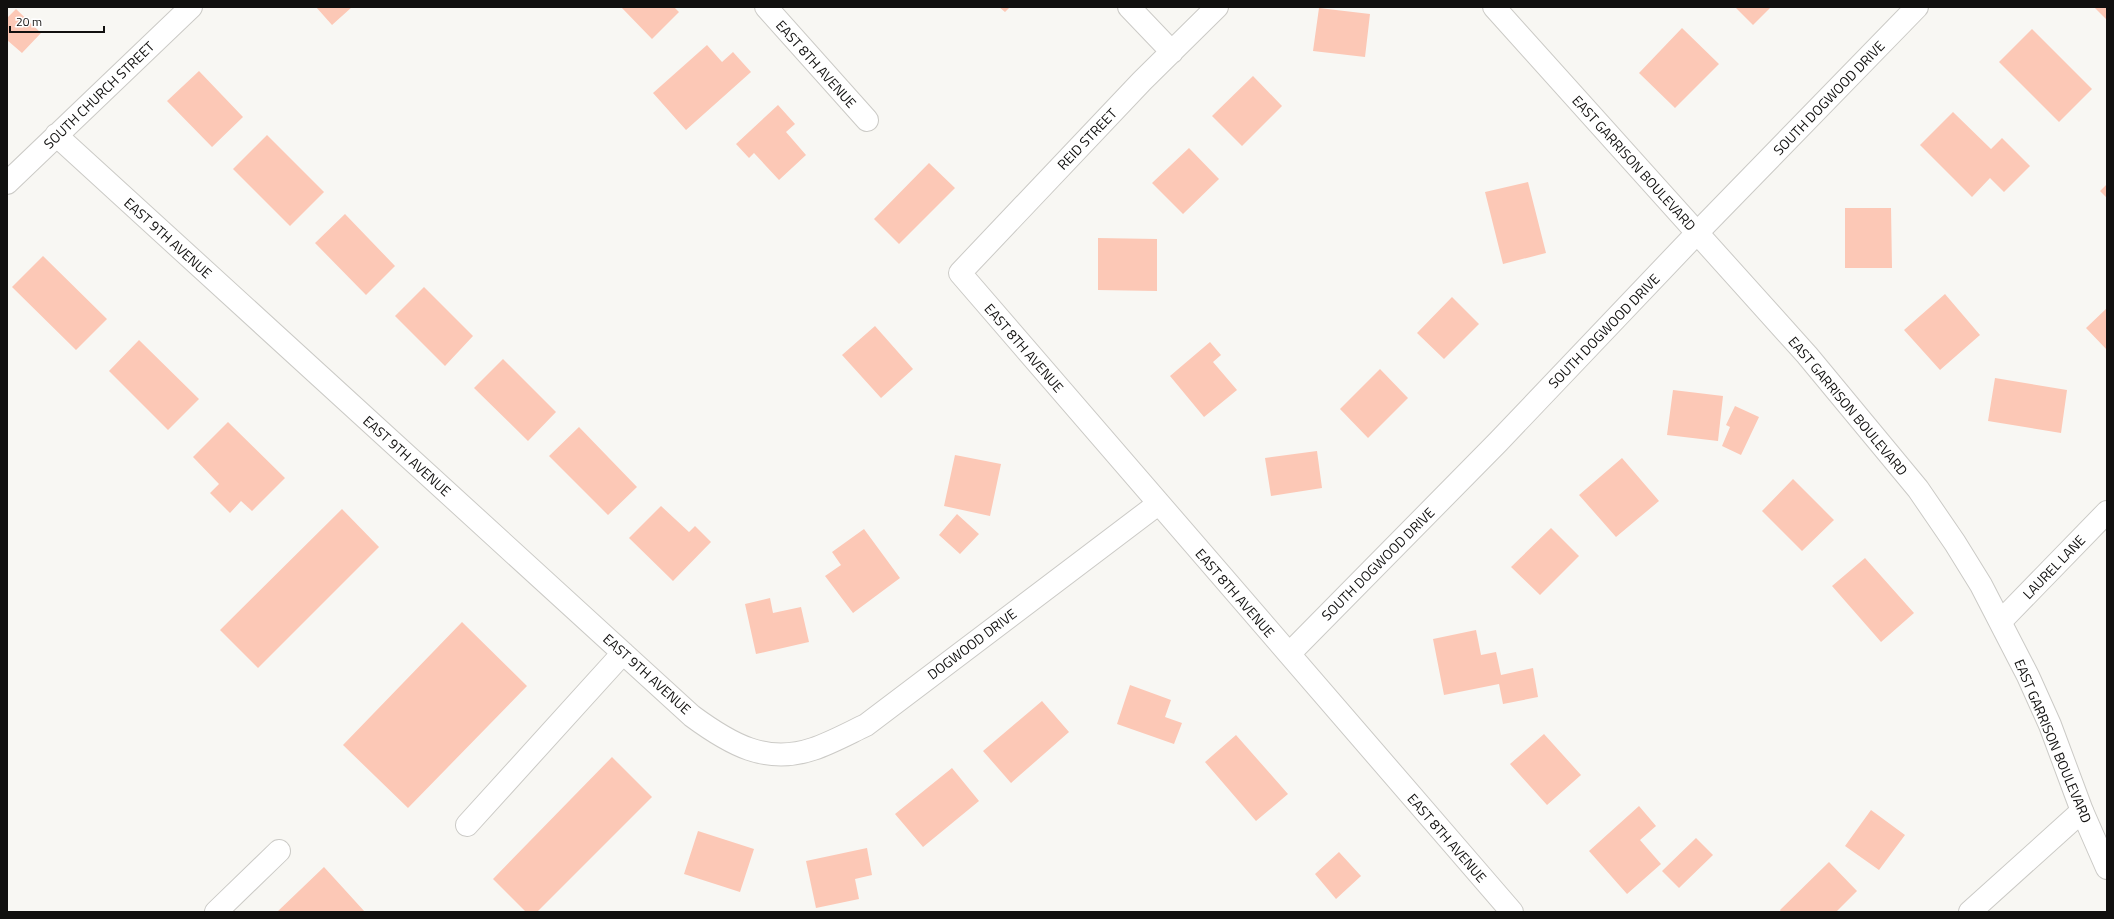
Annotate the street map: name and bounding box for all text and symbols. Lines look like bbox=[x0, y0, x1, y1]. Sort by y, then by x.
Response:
scale bar bbox=[10, 8, 104, 34]
text: 20 m bbox=[16, 12, 42, 31]
street label: EAST 8TH AVENUE bbox=[771, 15, 862, 112]
street label: SOUTH DOGWOOD DRIVE bbox=[1768, 35, 1889, 160]
street label: SOUTH CHURCH STREET bbox=[38, 36, 159, 153]
street label: EAST GARRISON BOULEVARD bbox=[1568, 90, 1701, 235]
street label: REID STREET bbox=[1052, 103, 1122, 174]
street label: EAST 9TH AVENUE bbox=[120, 192, 217, 283]
street label: SOUTH DOGWOOD DRIVE bbox=[1543, 268, 1664, 393]
street label: EAST 8TH AVENUE bbox=[980, 299, 1069, 397]
street label: EAST GARRISON BOULEVARD bbox=[1784, 331, 1913, 480]
street label: EAST 9TH AVENUE bbox=[359, 410, 456, 501]
street label: SOUTH DOGWOOD DRIVE bbox=[1316, 502, 1439, 625]
street label: LAUREL LANE bbox=[2017, 530, 2090, 604]
street label: EAST 8TH AVENUE bbox=[1191, 544, 1280, 642]
street label: DOGWOOD DRIVE bbox=[923, 603, 1021, 684]
street label: EAST 9TH AVENUE bbox=[599, 628, 696, 719]
street label: EAST GARRISON BOULEVARD bbox=[2009, 656, 2098, 826]
street label: EAST 8TH AVENUE bbox=[1403, 789, 1492, 887]

